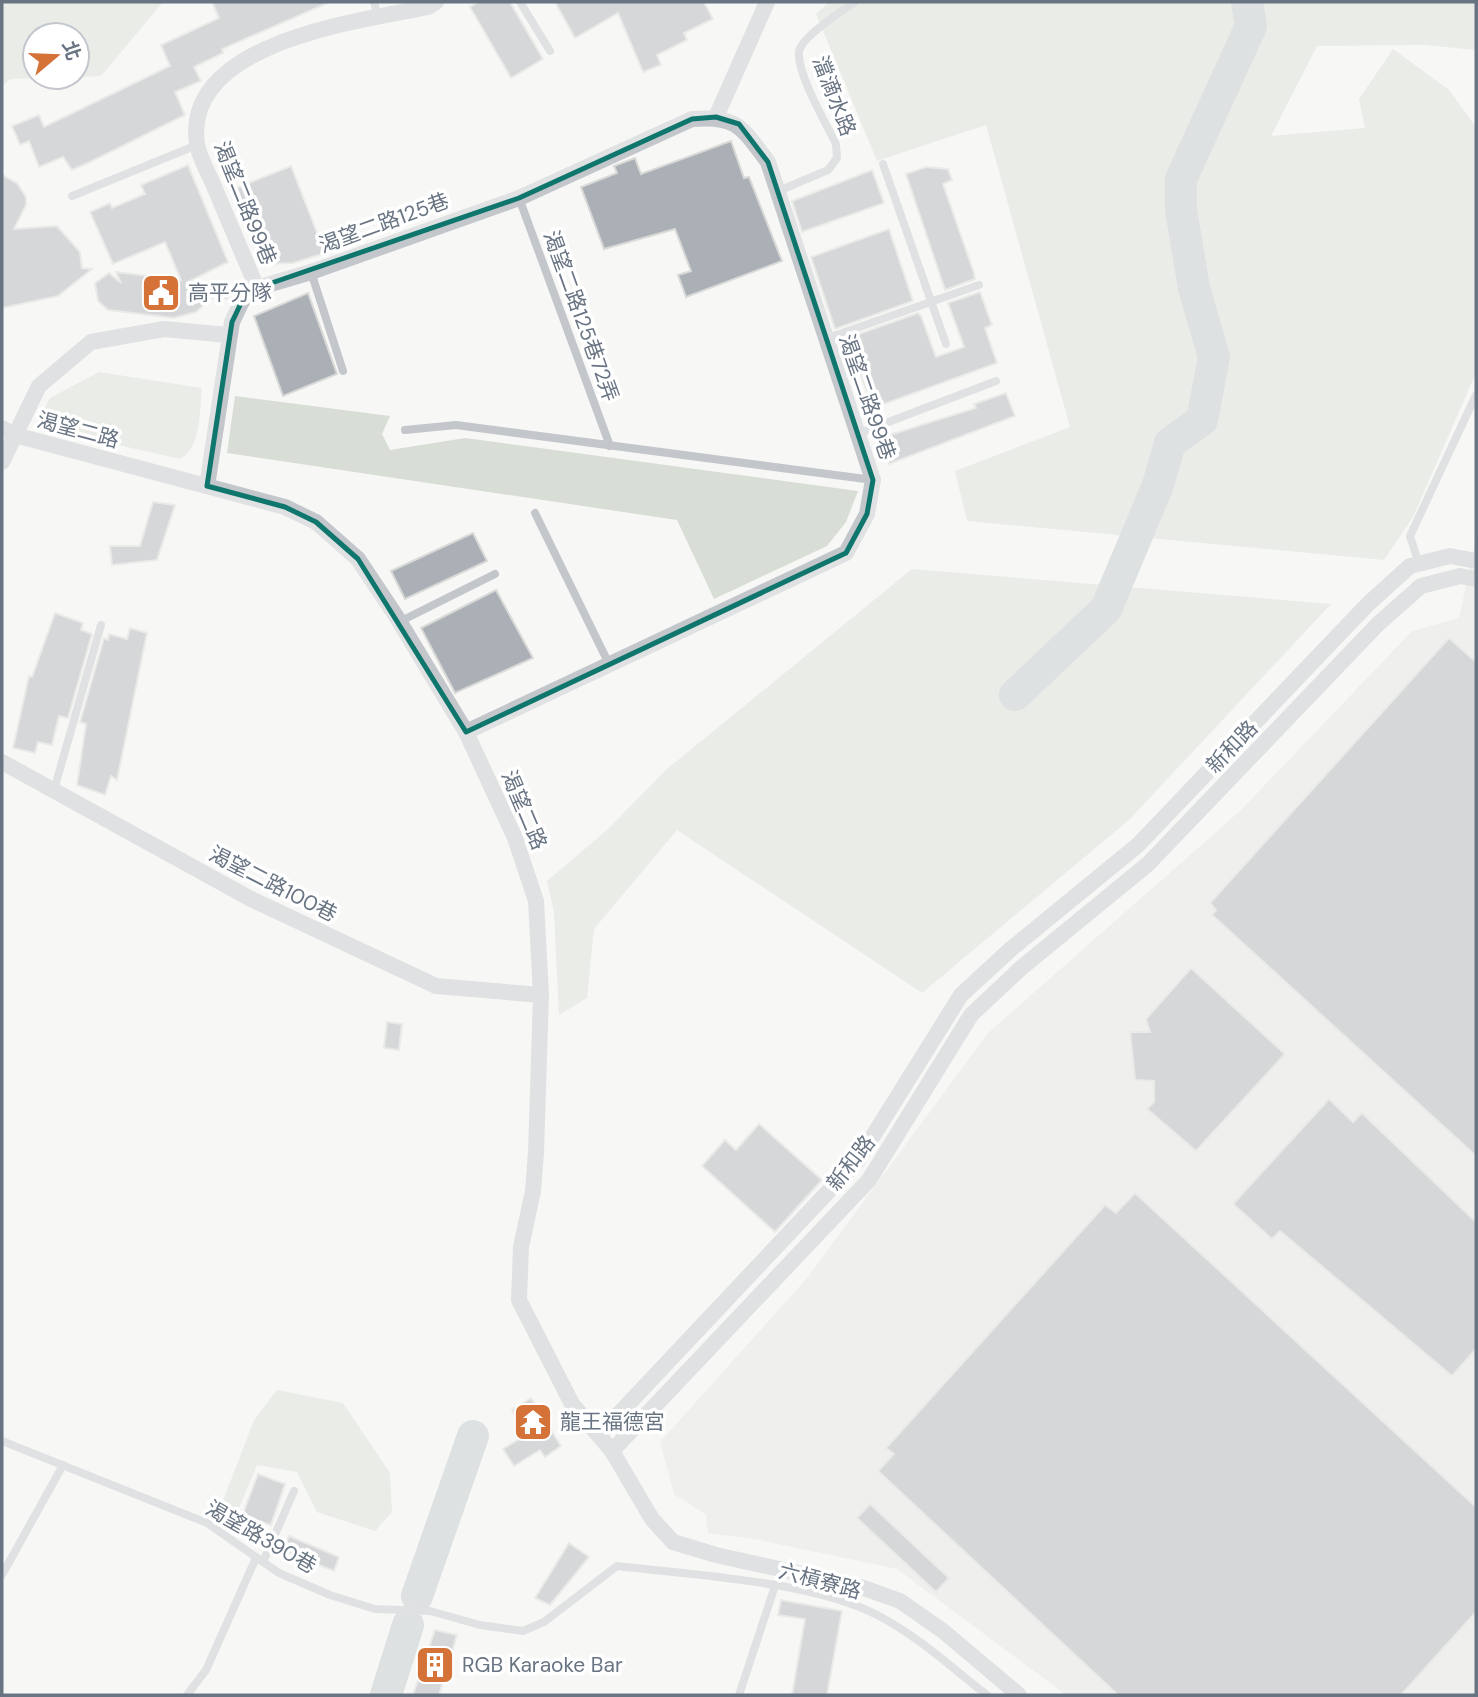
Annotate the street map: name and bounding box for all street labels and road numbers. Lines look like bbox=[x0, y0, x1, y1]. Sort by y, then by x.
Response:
street label: 澢滴水路 bbox=[806, 52, 862, 140]
street label: 渴望二路99巷 bbox=[207, 137, 283, 269]
street label: 渴望二路125巷 bbox=[315, 187, 453, 259]
street label: 渴望二路125巷72弄 bbox=[537, 227, 625, 405]
street label: 渴望二路99巷 bbox=[832, 330, 902, 464]
street label: 渴望二路 bbox=[34, 406, 122, 454]
street label: 新和路 bbox=[1200, 715, 1264, 779]
street label: 渴望二路 bbox=[495, 766, 553, 854]
street label: 渴望二路100巷 bbox=[204, 840, 342, 928]
street label: 新和路 bbox=[821, 1130, 881, 1196]
street label: 渴望路390巷 bbox=[201, 1494, 321, 1580]
street label: 六槓寮路 bbox=[776, 1557, 864, 1605]

